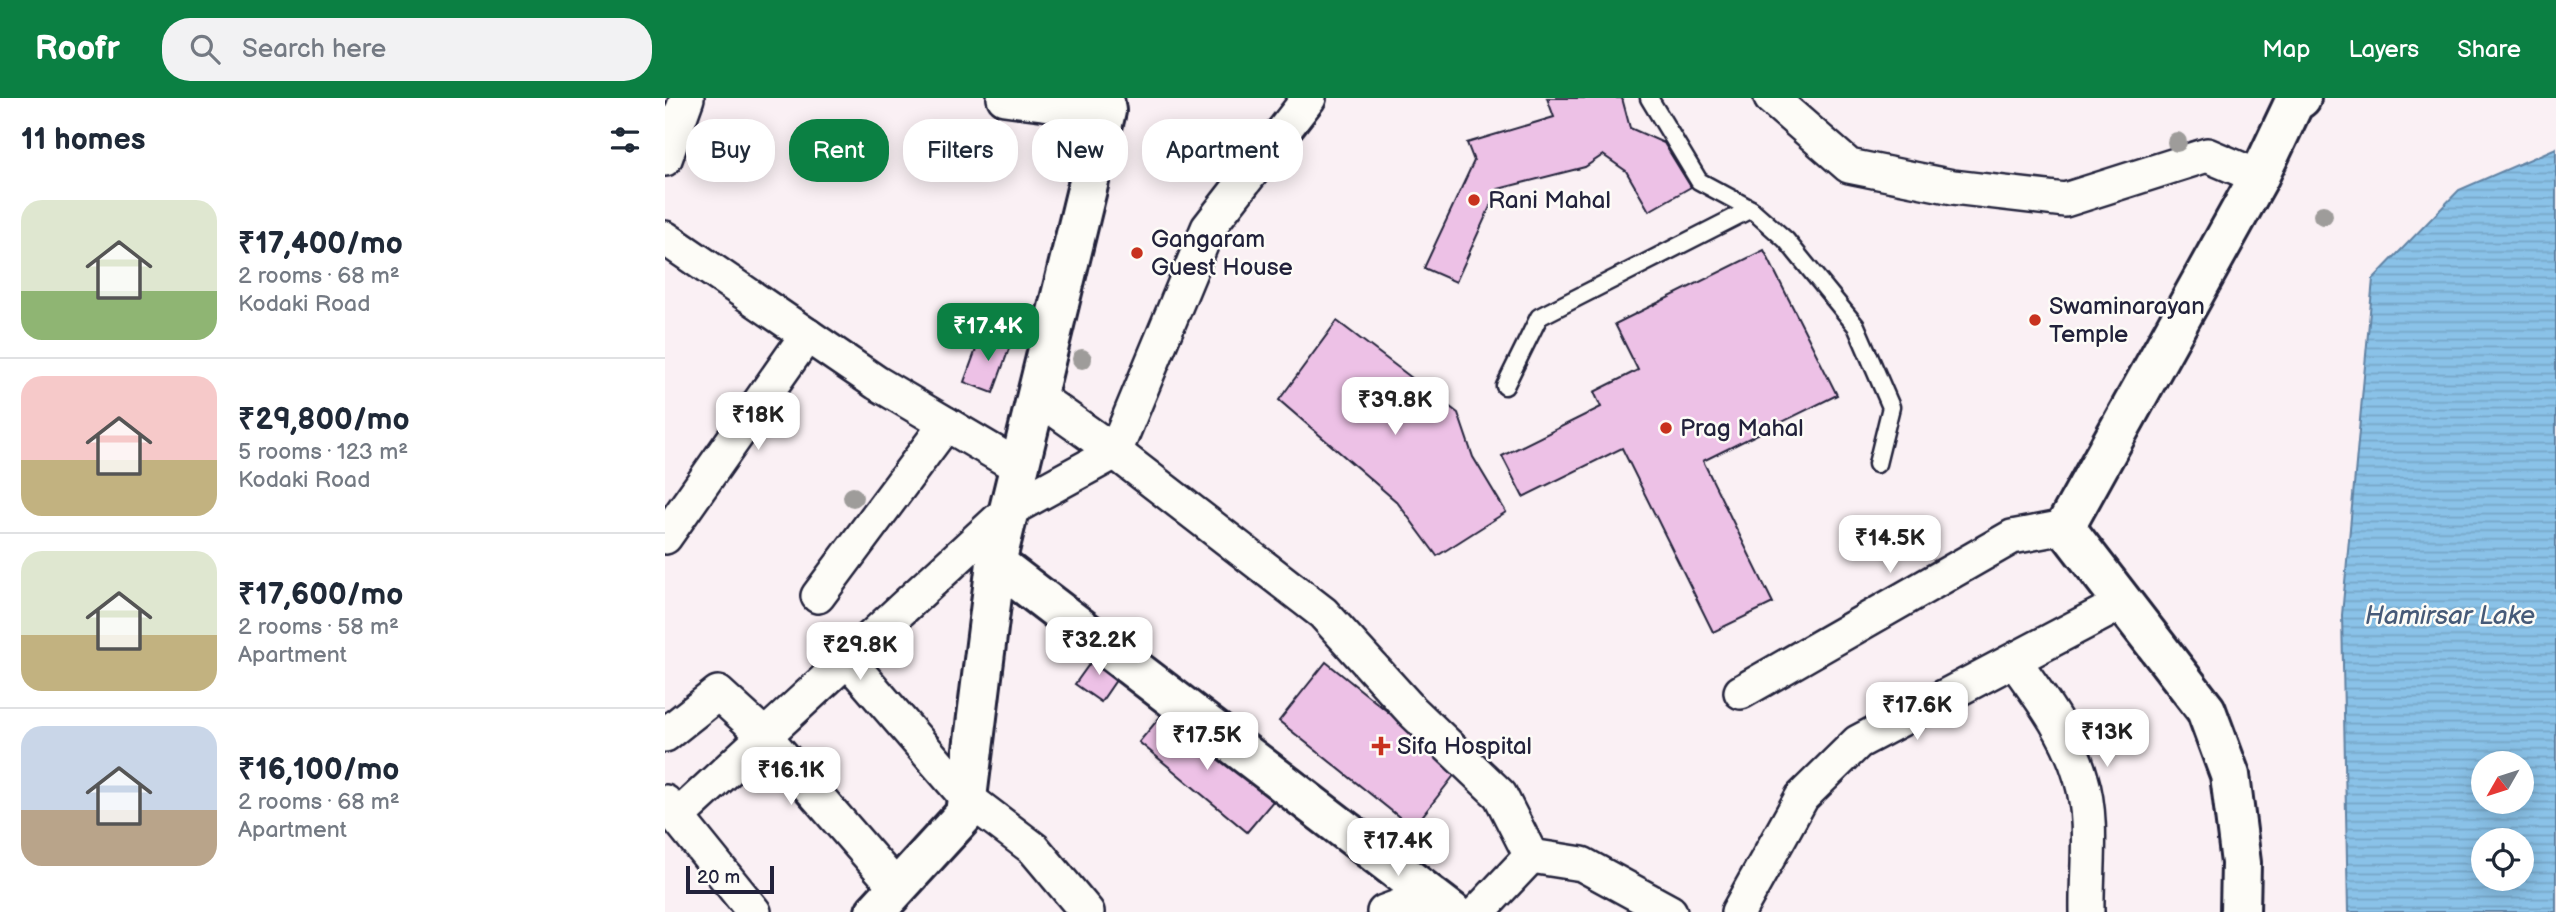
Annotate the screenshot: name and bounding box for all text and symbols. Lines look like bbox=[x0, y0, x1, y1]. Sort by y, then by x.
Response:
search box bbox=[162, 18, 652, 81]
text: Roofr bbox=[35, 29, 120, 69]
icon: search bbox=[186, 30, 224, 68]
text: Search here bbox=[242, 34, 386, 65]
text: Map bbox=[2262, 35, 2310, 64]
text: Layers bbox=[2348, 35, 2419, 64]
text: Share bbox=[2457, 35, 2521, 64]
chip: Buy bbox=[686, 119, 775, 182]
chip: Rent bbox=[789, 119, 889, 182]
chip: Filters bbox=[903, 119, 1018, 182]
chip: New bbox=[1032, 119, 1128, 182]
chip: Apartment bbox=[1142, 119, 1303, 182]
icon: filters bbox=[606, 121, 644, 159]
text: 11 homes bbox=[21, 122, 145, 158]
place label: Rani Mahal bbox=[1488, 186, 1611, 215]
marker: Rani Mahal bbox=[1466, 192, 1482, 208]
place label: Gangaram Guest House bbox=[1151, 225, 1293, 282]
text: ₹17,400/mo bbox=[238, 226, 403, 262]
icon: home bbox=[77, 228, 161, 312]
marker: Gangaram Guest House bbox=[1129, 245, 1145, 261]
text: 2 rooms · 68 m² bbox=[238, 262, 400, 290]
text: Kodaki Road bbox=[238, 290, 370, 318]
place label: Swaminarayan Temple bbox=[2049, 292, 2205, 349]
pin: ₹17.4K bbox=[931, 303, 1045, 363]
text: ₹17.4K bbox=[953, 312, 1023, 340]
marker: Swaminarayan Temple bbox=[2027, 312, 2043, 328]
pin: ₹39.8K bbox=[1338, 378, 1452, 437]
text: ₹39.8K bbox=[1358, 386, 1432, 414]
pin: ₹18K bbox=[717, 392, 799, 452]
text: ₹18K bbox=[732, 401, 784, 429]
text: ₹29,800/mo bbox=[238, 402, 410, 438]
icon: home bbox=[77, 404, 161, 488]
place label: Prag Mahal bbox=[1680, 414, 1804, 443]
marker: Prag Mahal bbox=[1658, 420, 1674, 436]
text: 5 rooms · 123 m² bbox=[238, 438, 408, 466]
text: Kodaki Road bbox=[238, 466, 370, 494]
pin: ₹14.5K bbox=[1833, 516, 1947, 575]
text: ₹14.5K bbox=[1855, 524, 1925, 552]
text: ₹17,600/mo bbox=[238, 577, 403, 613]
icon: home bbox=[77, 579, 161, 663]
water label: Hamirsar Lake bbox=[2365, 601, 2535, 632]
text: 2 rooms · 58 m² bbox=[238, 613, 399, 641]
pin: ₹32.2K bbox=[1042, 618, 1156, 677]
pin: ₹29.8K bbox=[803, 622, 917, 682]
text: ₹32.2K bbox=[1062, 626, 1136, 654]
text: ₹29.8K bbox=[823, 631, 897, 659]
text: Apartment bbox=[238, 641, 347, 669]
pin: ₹17.6K bbox=[1860, 682, 1974, 742]
text: ₹17.6K bbox=[1882, 691, 1952, 719]
pin: ₹13K bbox=[2066, 710, 2148, 769]
pin: ₹17.5K bbox=[1150, 712, 1264, 772]
text: ₹13K bbox=[2081, 718, 2133, 746]
text: ₹17.5K bbox=[1172, 721, 1242, 749]
place label: Sifa Hospital bbox=[1397, 732, 1532, 761]
marker: Sifa Hospital bbox=[1371, 736, 1391, 756]
pin: ₹16.1K bbox=[734, 748, 848, 807]
north arrow bbox=[2471, 751, 2534, 814]
map controls bbox=[2471, 751, 2534, 891]
text: ₹16,100/mo bbox=[238, 752, 399, 788]
icon: home bbox=[77, 754, 161, 838]
text: ₹16.1K bbox=[757, 756, 825, 784]
text: 2 rooms · 68 m² bbox=[238, 788, 400, 816]
text: Apartment bbox=[238, 816, 347, 844]
pin: ₹17.4K bbox=[1341, 818, 1455, 878]
text: ₹17.4K bbox=[1363, 827, 1433, 855]
button: locate bbox=[2471, 828, 2534, 891]
scale bar bbox=[686, 863, 773, 895]
text: 20 m bbox=[697, 866, 740, 889]

